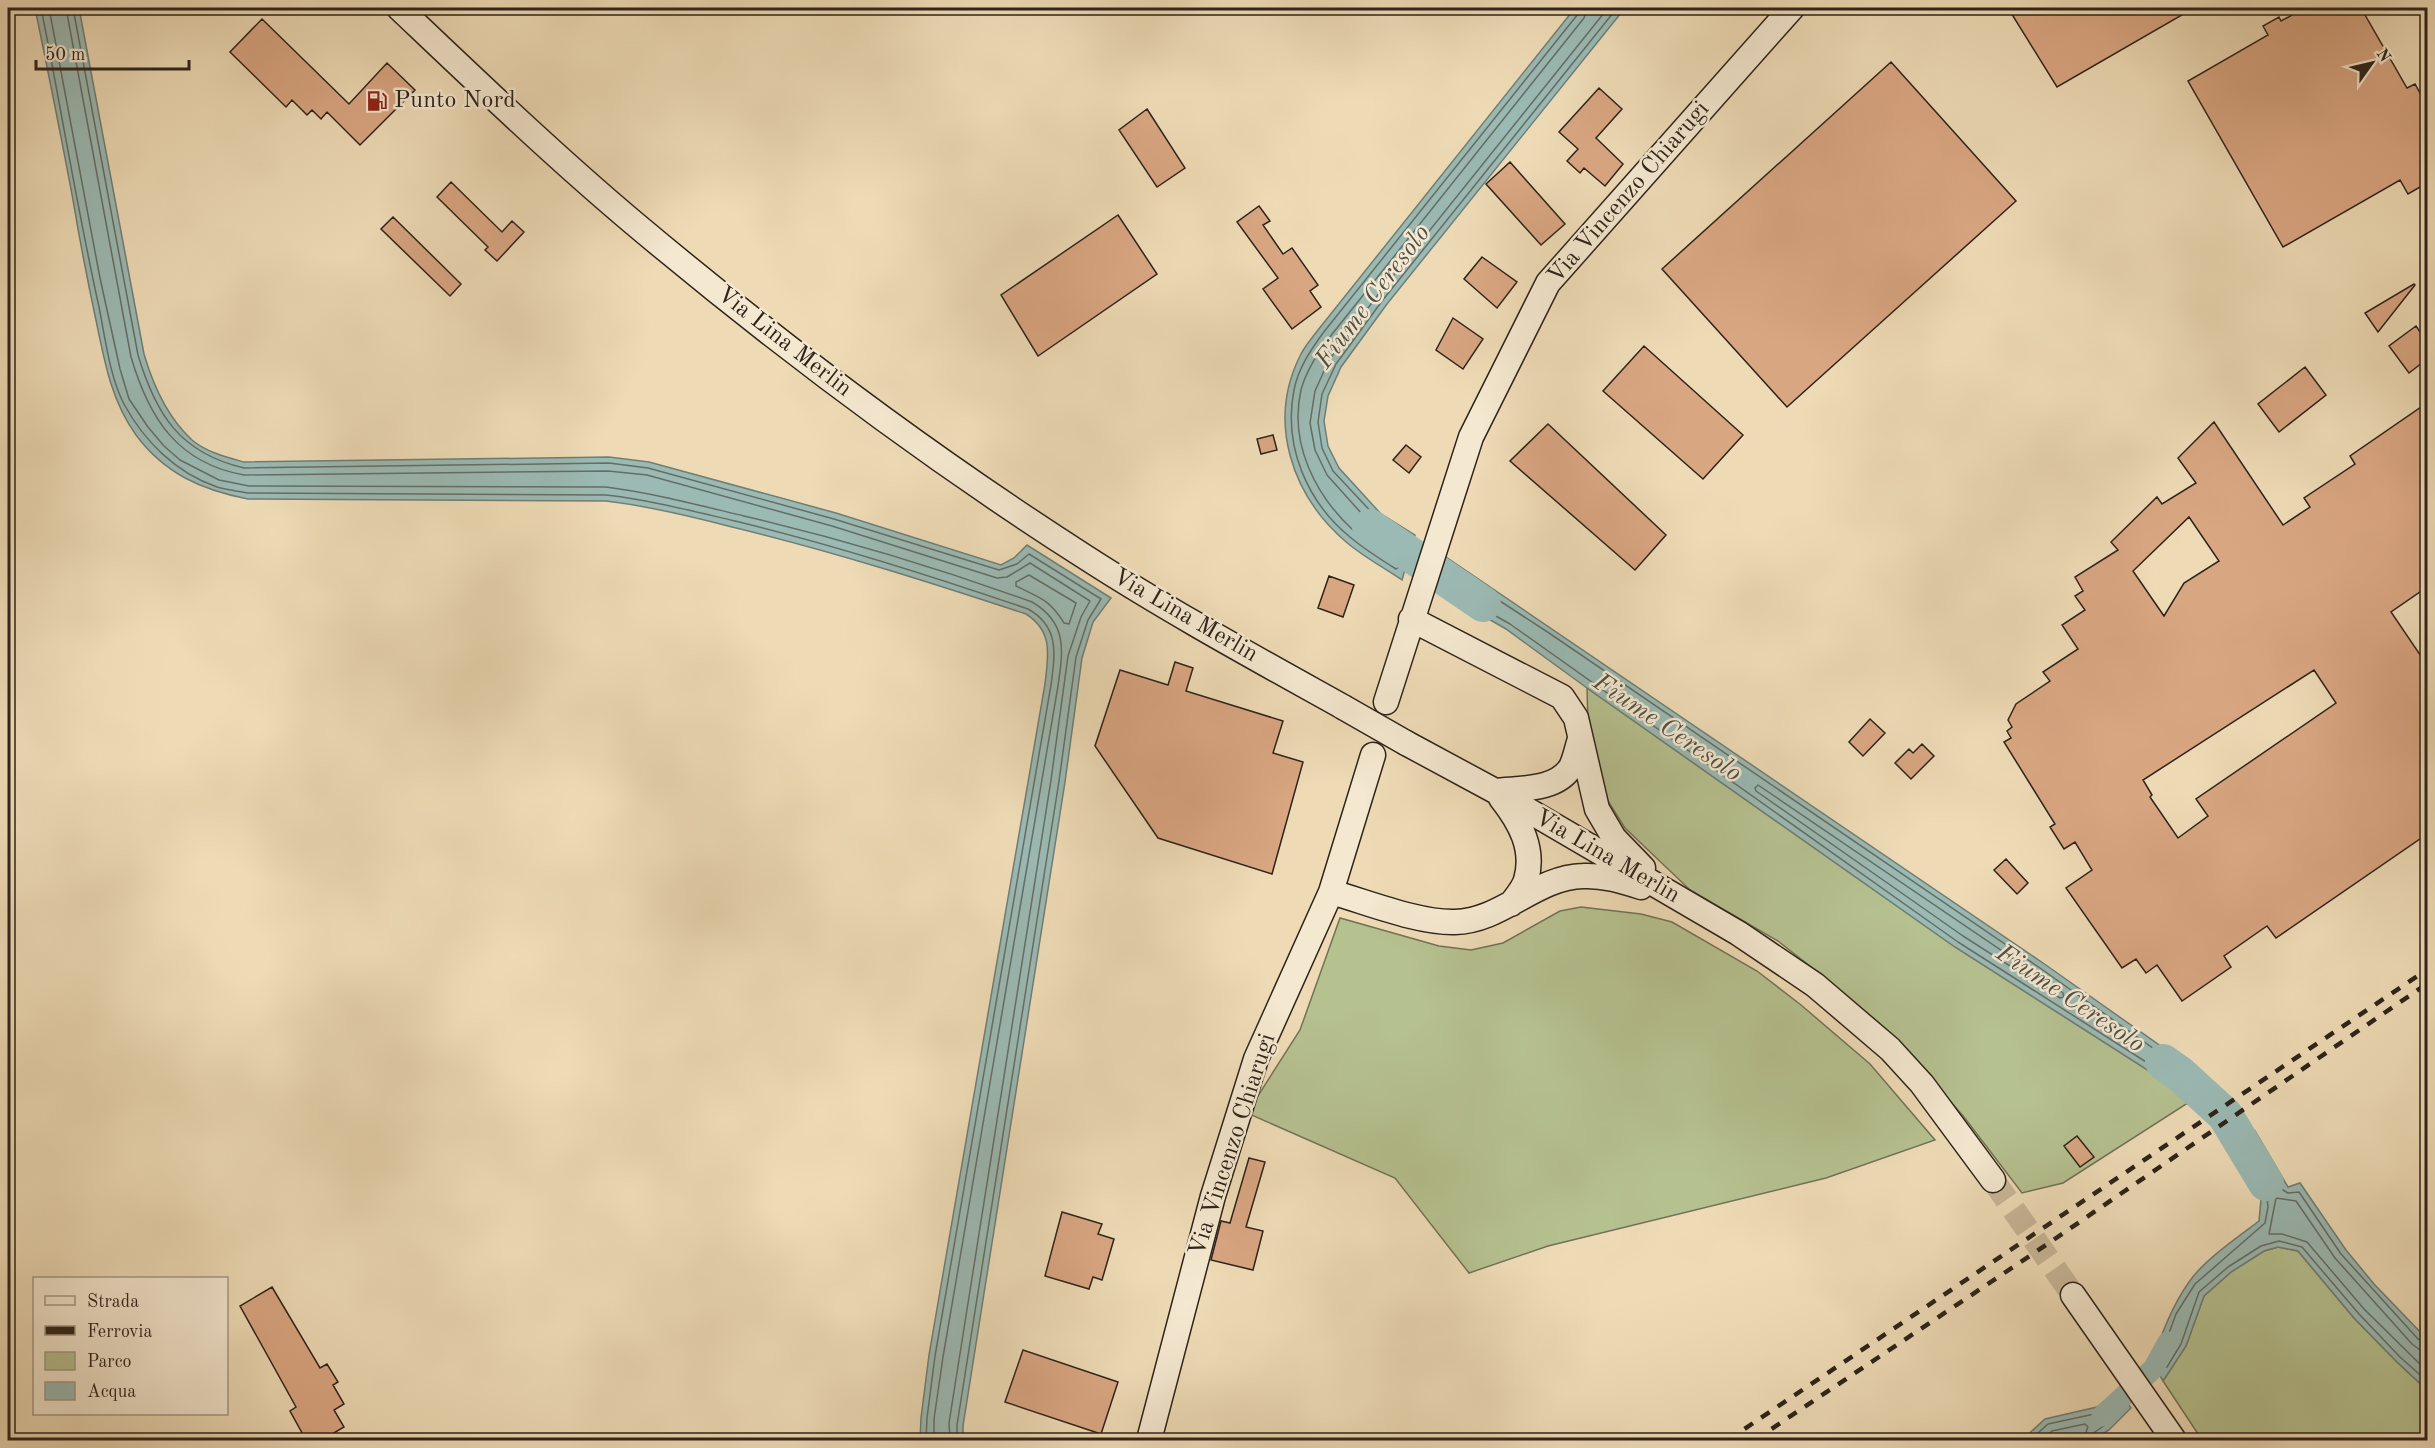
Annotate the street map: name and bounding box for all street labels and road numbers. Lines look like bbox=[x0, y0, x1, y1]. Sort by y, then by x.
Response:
street label: Via Vincenzo Chiarugi bbox=[1544, 97, 1714, 289]
street label: Via Lina Merlin bbox=[712, 282, 856, 402]
street label: Via Lina Merlin bbox=[1108, 565, 1262, 667]
street label: Via Lina Merlin bbox=[1530, 806, 1684, 908]
street label: Via Vincenzo Chiarugi bbox=[1186, 1031, 1280, 1259]

